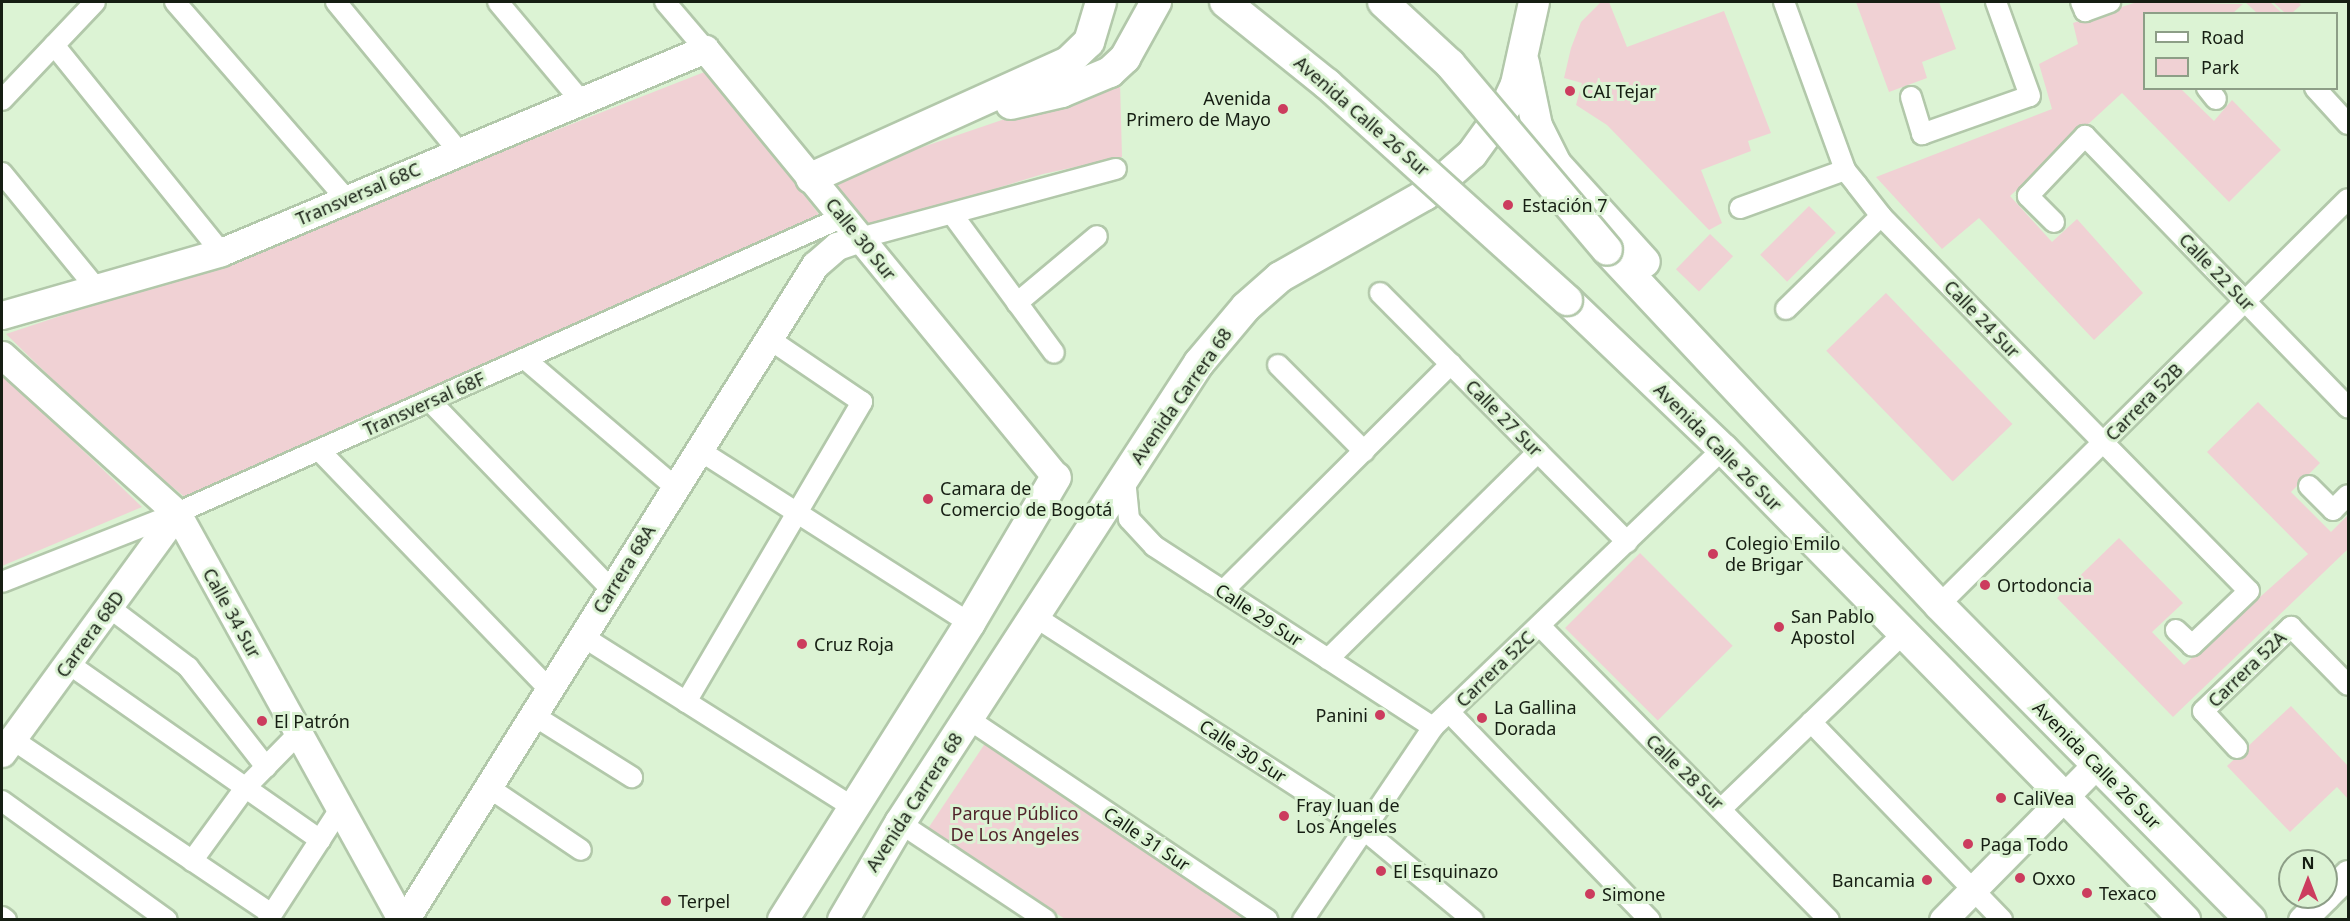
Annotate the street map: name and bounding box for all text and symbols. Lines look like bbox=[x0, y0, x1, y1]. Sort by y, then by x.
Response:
legend bbox=[2143, 12, 2338, 90]
text: Road bbox=[2201, 25, 2244, 49]
street label: Avenida Calle 26 Sur bbox=[1290, 52, 1434, 180]
text: Park bbox=[2201, 55, 2239, 79]
place label: CAI Tejar bbox=[1582, 80, 1657, 102]
marker: CAI Tejar bbox=[1563, 84, 1577, 98]
place label: Avenida Primero de Mayo bbox=[1126, 88, 1271, 130]
marker: Avenida Primero de Mayo bbox=[1276, 102, 1290, 116]
street label: Transversal 68C bbox=[293, 158, 423, 230]
street label: Calle 30 Sur bbox=[821, 194, 901, 284]
place label: Estación 7 bbox=[1522, 194, 1607, 216]
marker: Estación 7 bbox=[1499, 196, 1517, 214]
street label: Calle 22 Sur bbox=[2175, 229, 2259, 315]
street label: Calle 24 Sur bbox=[1940, 276, 2024, 362]
street label: Avenida Carrera 68 bbox=[1126, 324, 1236, 468]
street label: Carrera 52B bbox=[2101, 359, 2187, 445]
street label: Transversal 68F bbox=[360, 368, 488, 440]
street label: Calle 27 Sur bbox=[1461, 375, 1547, 461]
street label: Avenida Calle 26 Sur bbox=[1650, 379, 1786, 515]
place label: Camara de Comercio de Bogotá bbox=[940, 478, 1112, 520]
marker: Camara de Comercio de Bogotá bbox=[921, 492, 935, 506]
street label: Carrera 68A bbox=[588, 521, 660, 617]
place label: Colegio Emilo de Brigar bbox=[1725, 533, 1840, 576]
marker: Colegio Emilo de Brigar bbox=[1706, 547, 1720, 561]
street label: Calle 34 Sur bbox=[198, 564, 266, 662]
place label: Ortodoncia bbox=[1997, 574, 2092, 596]
marker: Ortodoncia bbox=[1978, 578, 1992, 592]
street label: Calle 29 Sur bbox=[1211, 579, 1307, 651]
street label: Carrera 68D bbox=[51, 587, 129, 681]
place label: San Pablo Apostol bbox=[1791, 606, 1874, 648]
marker: San Pablo Apostol bbox=[1772, 620, 1786, 634]
street label: Carrera 52A bbox=[2204, 626, 2290, 712]
street label: Carrera 52C bbox=[1452, 627, 1538, 711]
place label: Cruz Roja bbox=[814, 633, 894, 655]
marker: Cruz Roja bbox=[795, 637, 809, 651]
place label: La Gallina Dorada bbox=[1494, 697, 1577, 740]
street label: Avenida Calle 26 Sur bbox=[2029, 697, 2165, 833]
place label: Panini bbox=[1315, 704, 1368, 726]
marker: Panini bbox=[1373, 708, 1387, 722]
place label: El Patrón bbox=[274, 710, 350, 732]
marker: La Gallina Dorada bbox=[1475, 711, 1489, 725]
marker: El Patrón bbox=[255, 714, 269, 728]
street label: Calle 30 Sur bbox=[1195, 715, 1291, 787]
street label: Avenida Carrera 68 bbox=[861, 729, 967, 875]
street label: Calle 28 Sur bbox=[1642, 730, 1728, 814]
place label: CaliVea bbox=[2013, 787, 2074, 809]
marker: CaliVea bbox=[1994, 791, 2008, 805]
place label: Fray Juan de Los Ángeles bbox=[1296, 795, 1400, 838]
street label: Calle 31 Sur bbox=[1100, 802, 1194, 876]
park label: Parque Público De Los Angeles bbox=[951, 803, 1079, 846]
marker: Fray Juan de Los Ángeles bbox=[1277, 809, 1291, 823]
place label: Paga Todo bbox=[1980, 833, 2068, 855]
marker: Paga Todo bbox=[1961, 837, 1975, 851]
north arrow bbox=[2278, 849, 2338, 909]
text: N bbox=[2301, 852, 2315, 874]
place label: El Esquinazo bbox=[1393, 860, 1498, 882]
marker: El Esquinazo bbox=[1374, 864, 1388, 878]
place label: Oxxo bbox=[2032, 867, 2076, 889]
place label: Bancamia bbox=[1832, 869, 1915, 891]
marker: Oxxo bbox=[2013, 871, 2027, 885]
marker: Bancamia bbox=[1920, 873, 1934, 887]
place label: Texaco bbox=[2099, 882, 2157, 904]
place label: Simone bbox=[1602, 883, 1666, 905]
marker: Texaco bbox=[2080, 886, 2094, 900]
marker: Simone bbox=[1583, 887, 1597, 901]
place label: Terpel bbox=[678, 890, 730, 912]
marker: Terpel bbox=[659, 894, 673, 908]

